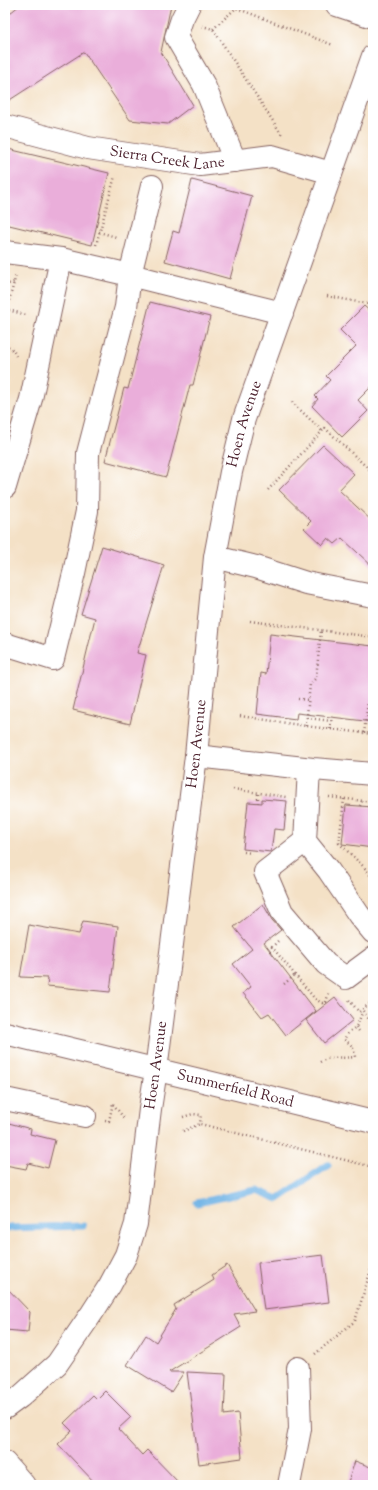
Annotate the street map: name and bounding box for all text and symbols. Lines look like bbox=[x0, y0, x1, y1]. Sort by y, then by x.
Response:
street label: Sierra Creek Lane bbox=[108, 141, 226, 176]
street label: Hoen Avenue bbox=[222, 378, 267, 469]
street label: Hoen Avenue bbox=[181, 698, 212, 789]
street label: Hoen Avenue bbox=[140, 1020, 173, 1111]
street label: Summerfield Road bbox=[175, 1064, 296, 1113]

